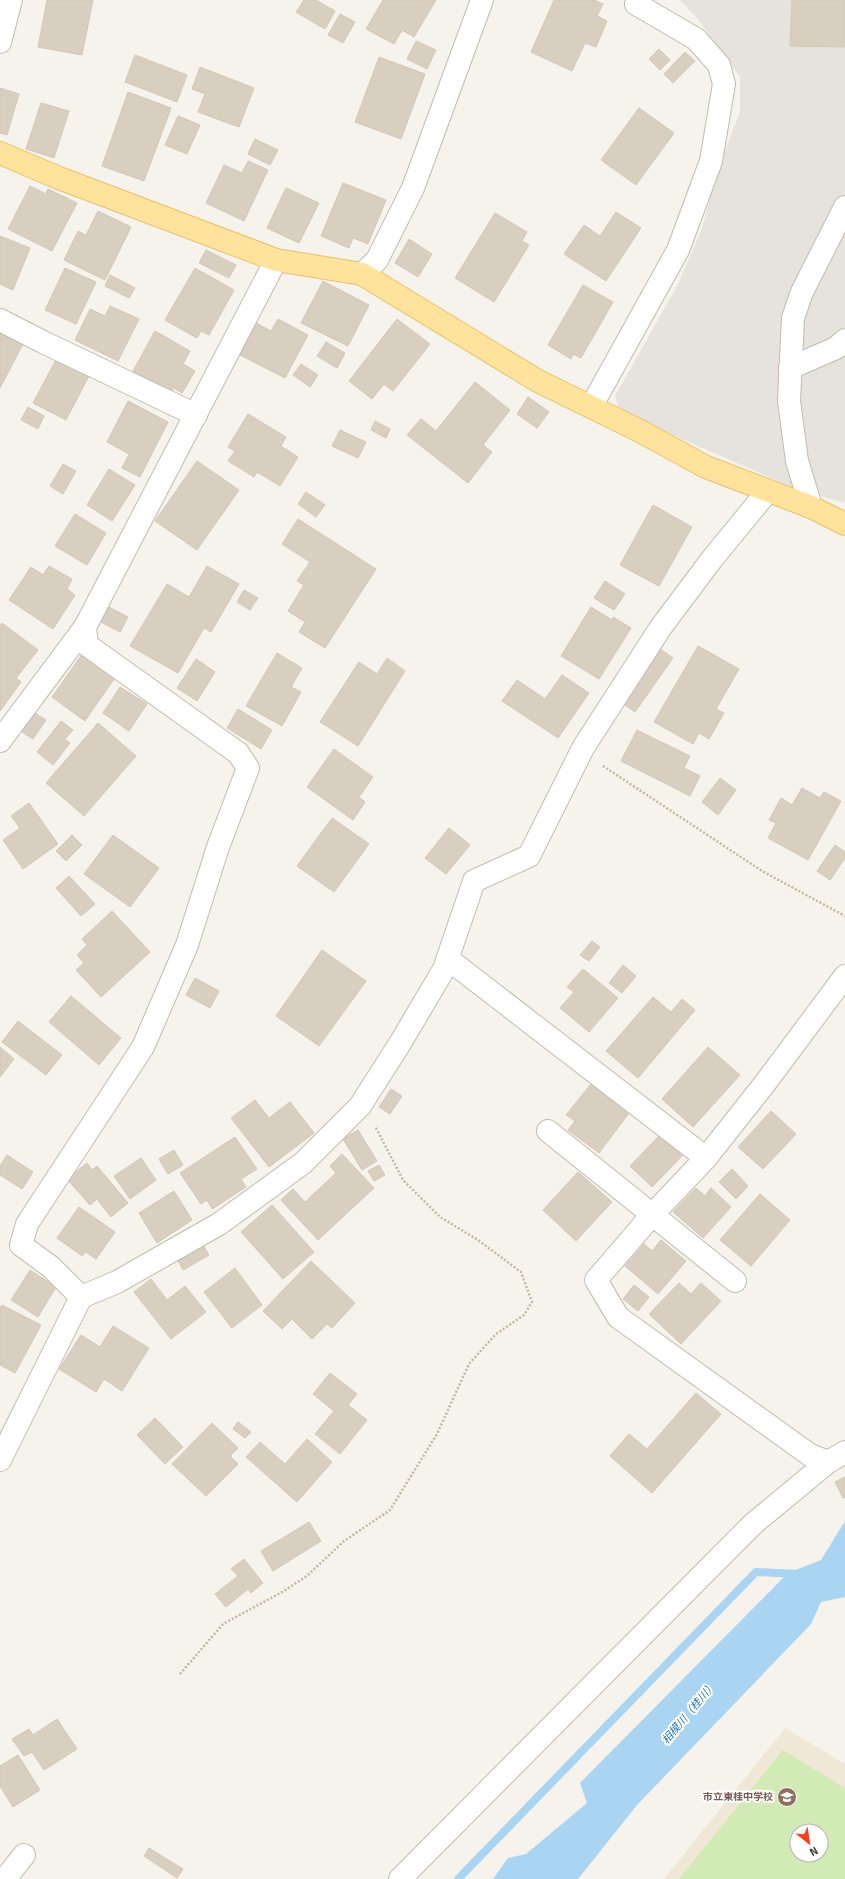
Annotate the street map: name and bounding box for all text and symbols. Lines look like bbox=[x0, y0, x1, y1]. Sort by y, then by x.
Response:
water label: 相模川（桂川） bbox=[659, 1679, 719, 1747]
school or university icon: 市立東桂中学校 bbox=[776, 1786, 798, 1808]
place label: 市立東桂中学校 bbox=[703, 1791, 773, 1803]
north arrow bbox=[789, 1823, 829, 1863]
text: N bbox=[807, 1844, 820, 1859]

